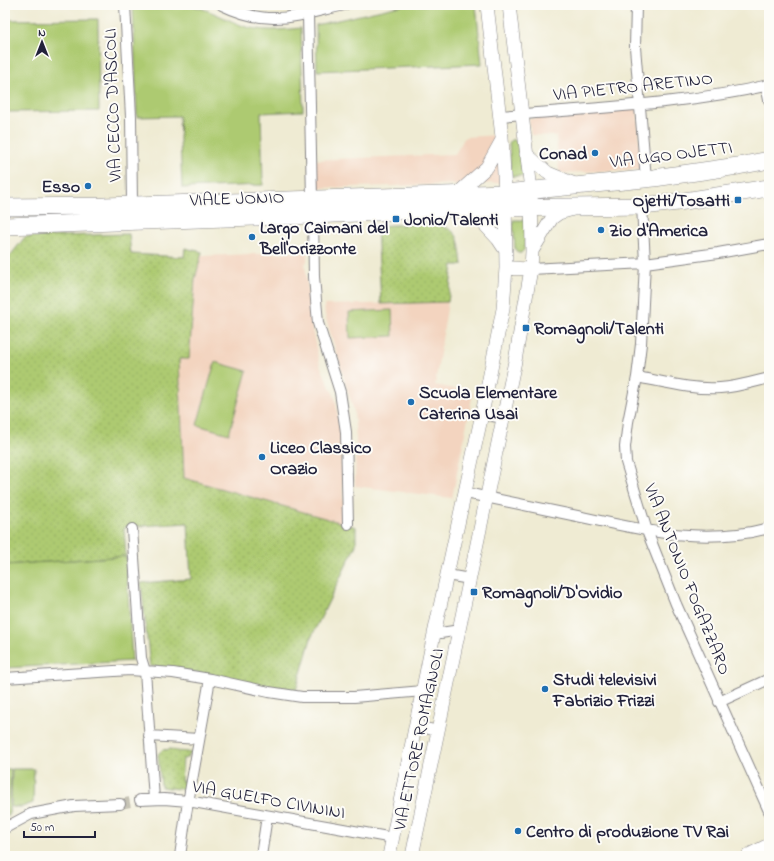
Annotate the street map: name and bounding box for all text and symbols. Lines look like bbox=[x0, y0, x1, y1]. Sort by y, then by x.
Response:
north arrow bbox=[22, 22, 62, 62]
text: N bbox=[38, 25, 46, 41]
street label: VIA CECCO D'ASCOLI bbox=[98, 28, 130, 183]
street label: VIA PIETRO ARETINO bbox=[551, 67, 714, 109]
street label: VIA UGO OJETTI bbox=[608, 136, 734, 177]
place label: Conad bbox=[539, 142, 588, 168]
marker: Conad bbox=[590, 148, 600, 158]
place label: Esso bbox=[41, 175, 80, 201]
marker: Esso bbox=[83, 181, 93, 191]
street label: VIALE JONIO bbox=[188, 185, 285, 215]
place label: Ojetti/Tosatti bbox=[632, 189, 730, 215]
marker: Ojetti/Tosatti bbox=[733, 195, 743, 205]
place label: Jonio/Talenti bbox=[404, 208, 498, 234]
marker: Jonio/Talenti bbox=[391, 214, 401, 224]
place label: Largo Caimani del Bell'Orizzonte bbox=[259, 216, 388, 263]
place label: Zio d'America bbox=[609, 219, 708, 245]
marker: Zio d'America bbox=[596, 225, 606, 235]
marker: Largo Caimani del Bell'Orizzonte bbox=[247, 232, 257, 242]
place label: Romagnoli/Talenti bbox=[534, 317, 664, 344]
marker: Romagnoli/Talenti bbox=[521, 323, 531, 333]
place label: Scuola Elementare Caterina Usai bbox=[419, 381, 558, 428]
marker: Scuola Elementare Caterina Usai bbox=[406, 397, 416, 407]
place label: Liceo Classico Orazio bbox=[270, 436, 371, 483]
marker: Liceo Classico Orazio bbox=[257, 452, 267, 462]
street label: VIA ANTONIO FOGAZZARO bbox=[635, 479, 736, 679]
place label: Romagnoli/D'Ovidio bbox=[482, 581, 622, 608]
marker: Romagnoli/D'Ovidio bbox=[469, 587, 479, 597]
street label: VIA ETTORE ROMAGNOLI bbox=[388, 646, 452, 834]
place label: Studi televisivi Fabrizio Frizzi bbox=[552, 668, 657, 715]
marker: Studi televisivi Fabrizio Frizzi bbox=[540, 684, 550, 694]
street label: VIA GUELFO CIVININI bbox=[189, 775, 347, 827]
scale bar bbox=[24, 813, 95, 839]
text: 50 m bbox=[30, 819, 54, 837]
place label: Centro di produzione TV Rai bbox=[526, 820, 729, 846]
marker: Centro di produzione TV Rai bbox=[513, 826, 523, 836]

